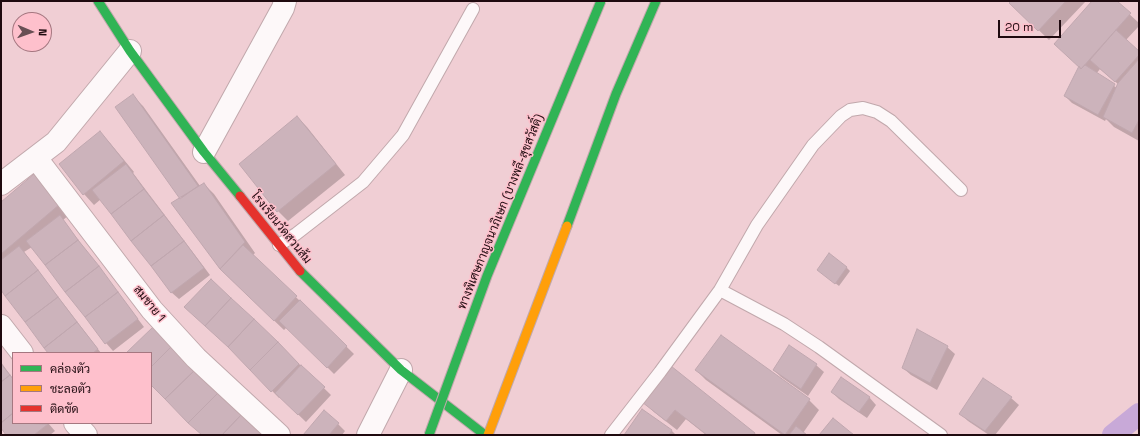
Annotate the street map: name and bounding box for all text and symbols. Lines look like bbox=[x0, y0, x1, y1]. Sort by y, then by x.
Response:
north arrow bbox=[12, 12, 52, 52]
scale bar bbox=[1000, 12, 1063, 38]
text: 20 m bbox=[1005, 19, 1033, 35]
text: N bbox=[36, 28, 50, 36]
street label: ทางพิเศษกาญจนาภิเษก (บางพลี-สุขสวัสดิ์) bbox=[455, 112, 547, 312]
street label: โรงเรียนวัดสวนส้ม bbox=[248, 189, 314, 267]
street label: สมชาย 1 bbox=[130, 283, 168, 325]
legend bbox=[12, 352, 152, 424]
text: คล่องตัว bbox=[50, 361, 90, 377]
text: ชะลอตัว bbox=[50, 381, 91, 397]
text: ติดขัด bbox=[50, 401, 79, 417]

